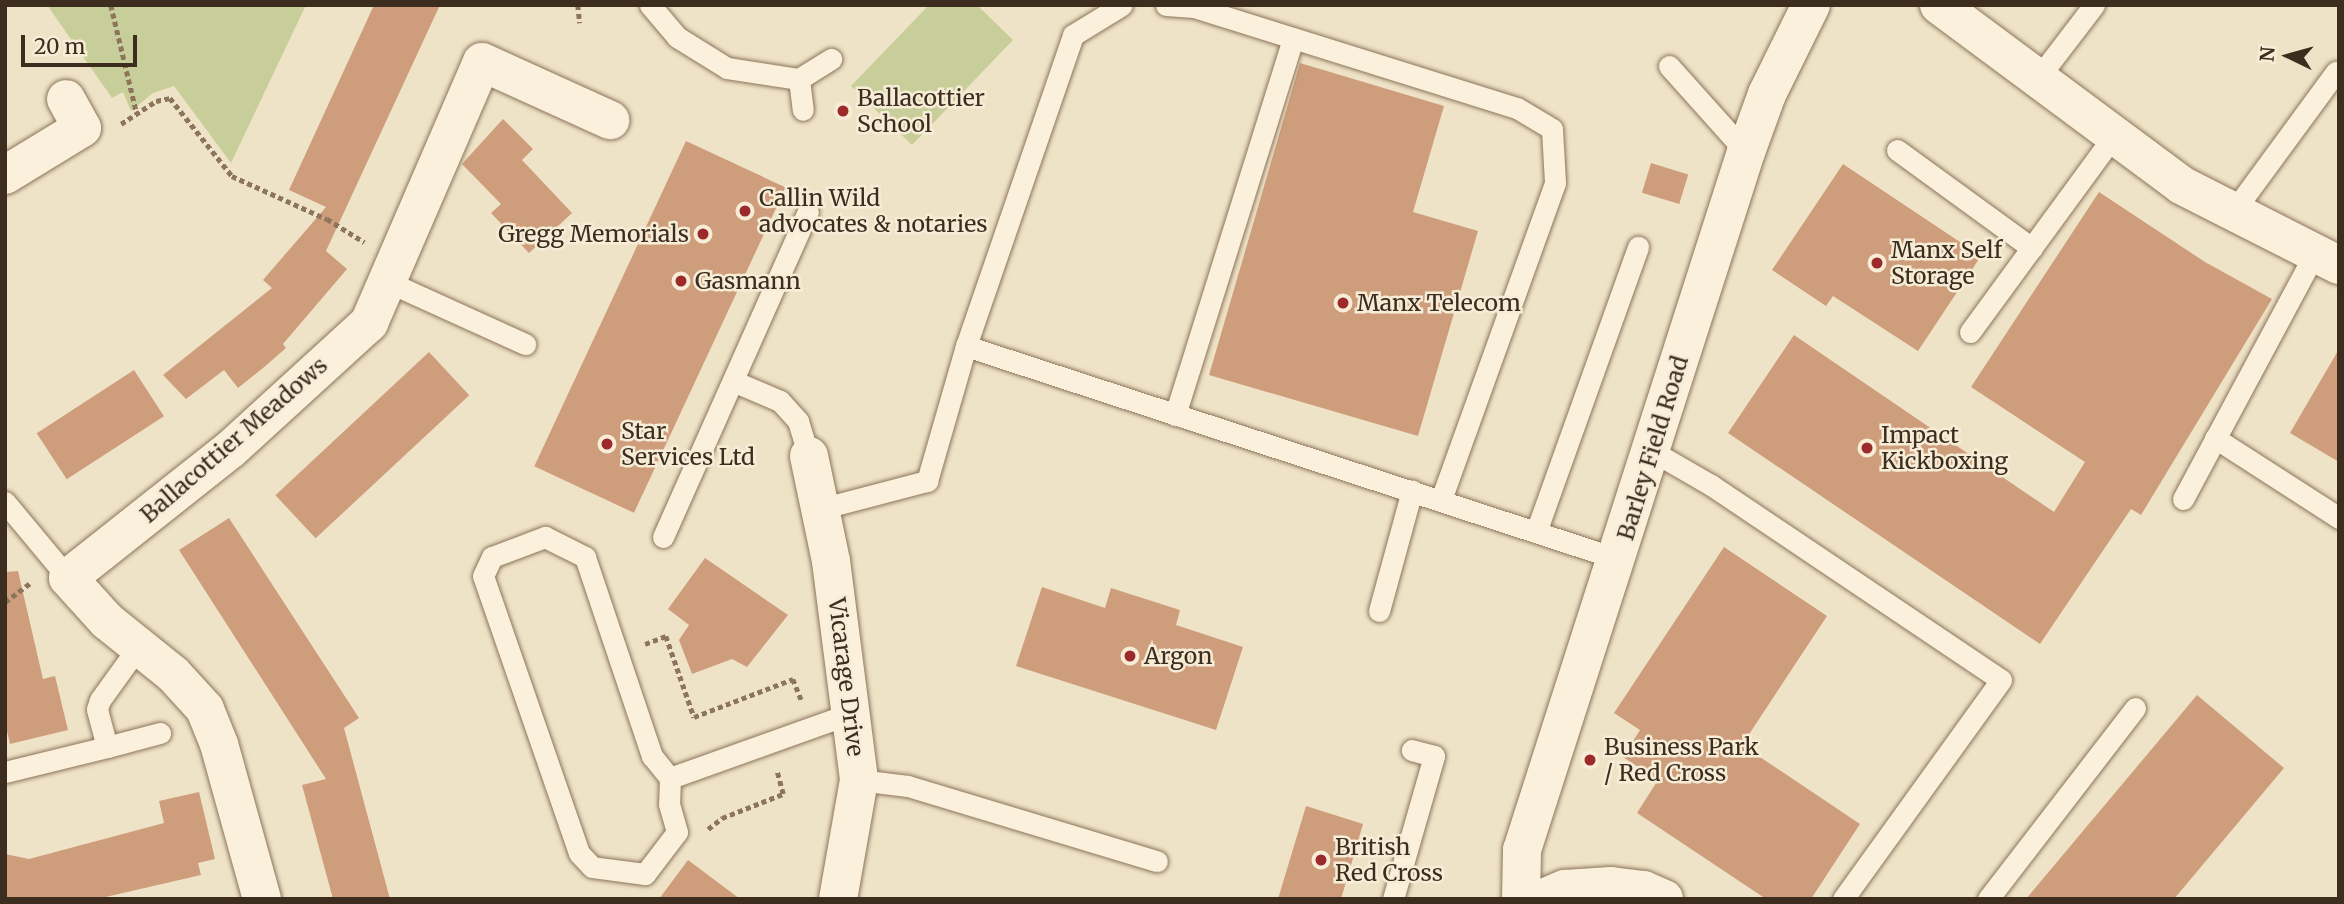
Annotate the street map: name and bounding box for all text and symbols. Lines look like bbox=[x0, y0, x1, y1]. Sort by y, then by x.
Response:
scale bar bbox=[24, 21, 140, 65]
north arrow bbox=[2253, 21, 2323, 91]
text: 20 m bbox=[34, 33, 85, 60]
text: N bbox=[2254, 46, 2280, 63]
place label: Ballacottier School bbox=[857, 84, 985, 138]
marker: Ballacottier School bbox=[835, 103, 851, 119]
place label: Callin Wild advocates & notaries bbox=[759, 184, 988, 238]
marker: Callin Wild advocates & notaries bbox=[737, 203, 753, 219]
place label: Gregg Memorials bbox=[498, 220, 689, 248]
marker: Gregg Memorials bbox=[695, 226, 711, 242]
place label: Manx Self Storage bbox=[1891, 236, 2002, 290]
marker: Manx Self Storage bbox=[1869, 255, 1885, 271]
place label: Gasmann bbox=[695, 267, 801, 295]
marker: Gasmann bbox=[673, 273, 689, 289]
place label: Manx Telecom bbox=[1357, 289, 1521, 317]
marker: Manx Telecom bbox=[1335, 295, 1351, 311]
street label: Ballacottier Meadows bbox=[135, 351, 333, 529]
street label: Barley Field Road bbox=[1612, 352, 1694, 544]
place label: Star Services Ltd bbox=[621, 417, 755, 471]
place label: Impact Kickboxing bbox=[1881, 421, 2008, 475]
marker: Star Services Ltd bbox=[599, 436, 615, 452]
marker: Impact Kickboxing bbox=[1859, 440, 1875, 456]
street label: Vicarage Drive bbox=[823, 596, 869, 758]
place label: Argon bbox=[1144, 642, 1212, 670]
marker: Argon bbox=[1122, 648, 1138, 664]
place label: Business Park / Red Cross bbox=[1604, 733, 1759, 787]
marker: Business Park / Red Cross bbox=[1582, 752, 1598, 768]
place label: British Red Cross bbox=[1335, 833, 1443, 887]
marker: British Red Cross bbox=[1313, 852, 1329, 868]

